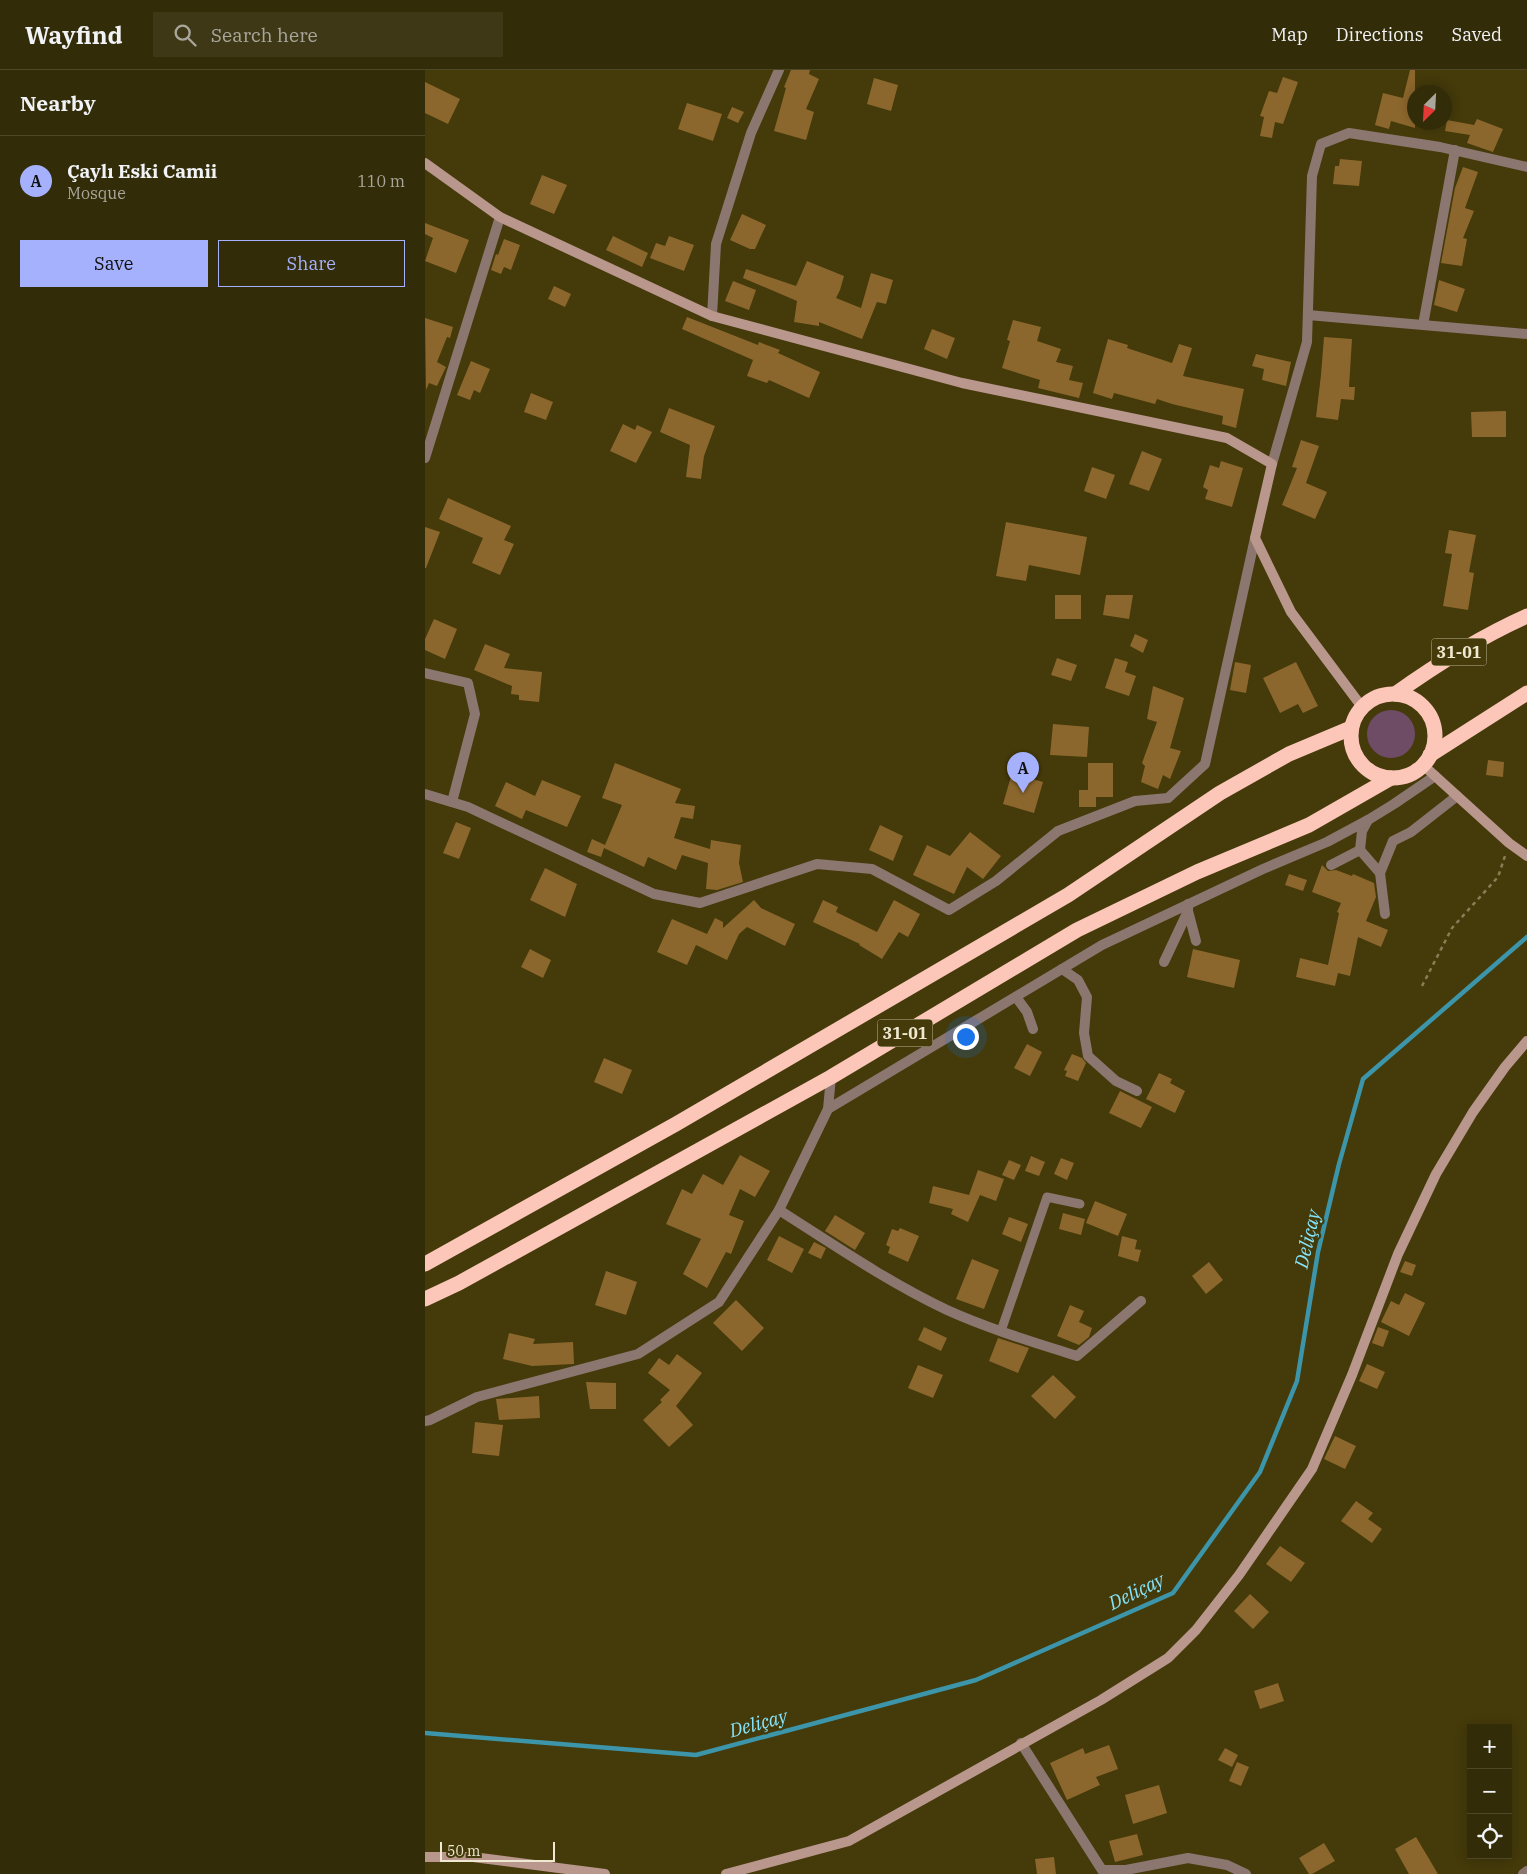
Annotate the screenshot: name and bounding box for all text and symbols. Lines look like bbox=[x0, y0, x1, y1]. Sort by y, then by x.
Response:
search box bbox=[153, 12, 503, 57]
text: Wayfind bbox=[25, 19, 123, 51]
icon: search bbox=[171, 21, 199, 49]
text: Search here bbox=[211, 23, 318, 47]
text: Map bbox=[1271, 23, 1308, 46]
text: Directions bbox=[1336, 23, 1424, 46]
text: Saved bbox=[1452, 23, 1502, 46]
north arrow bbox=[1407, 85, 1452, 130]
text: Nearby bbox=[20, 89, 96, 117]
text: Çaylı Eski Camii bbox=[67, 159, 217, 183]
text: A bbox=[30, 171, 42, 191]
text: 110 m bbox=[357, 171, 405, 191]
text: Mosque bbox=[67, 183, 126, 203]
button: Save bbox=[20, 240, 208, 287]
button: Share bbox=[218, 240, 405, 287]
road number: 31-01 bbox=[1431, 638, 1487, 666]
pin: A bbox=[1007, 752, 1039, 793]
road number: 31-01 bbox=[877, 1020, 933, 1046]
your location bbox=[953, 1024, 979, 1050]
water label: Deliçay bbox=[1288, 1206, 1326, 1271]
water label: Deliçay bbox=[1103, 1567, 1169, 1615]
water label: Deliçay bbox=[725, 1703, 791, 1742]
map controls bbox=[1467, 1724, 1512, 1859]
button: + bbox=[1467, 1724, 1512, 1769]
button: − bbox=[1467, 1769, 1512, 1814]
button: locate bbox=[1467, 1814, 1512, 1859]
scale bar bbox=[440, 1839, 555, 1862]
text: 50 m bbox=[447, 1842, 480, 1860]

